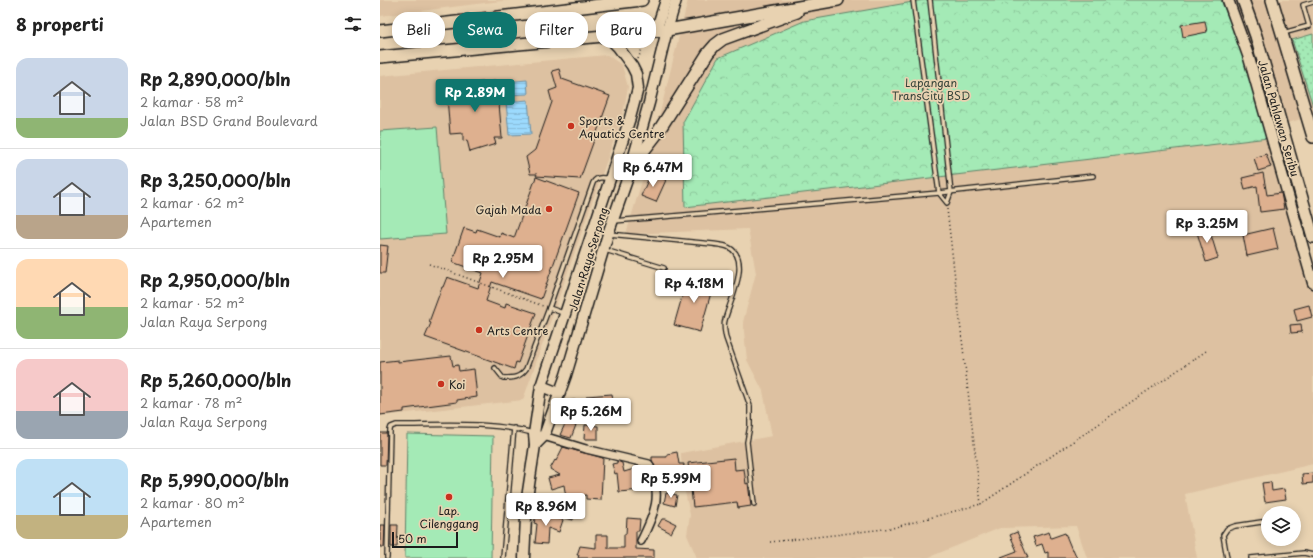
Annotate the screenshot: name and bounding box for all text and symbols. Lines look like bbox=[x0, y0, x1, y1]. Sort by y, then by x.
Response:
text: 8 properti bbox=[16, 11, 104, 37]
chip: Beli bbox=[392, 12, 445, 48]
chip: Sewa bbox=[453, 12, 517, 48]
chip: Filter bbox=[525, 12, 588, 48]
chip: Baru bbox=[596, 12, 656, 48]
icon: filters bbox=[342, 13, 364, 35]
street label: Jalan Pahlawan Seribu bbox=[1254, 58, 1304, 178]
text: Rp 2,890,000/bln bbox=[140, 66, 291, 92]
icon: home bbox=[48, 74, 96, 122]
park label: Lapangan TransCity BSD bbox=[892, 74, 970, 104]
pin: Rp 2.89M bbox=[434, 79, 516, 113]
text: Rp 2.89M bbox=[445, 82, 505, 101]
text: 2 kamar · 58 m² bbox=[140, 92, 244, 111]
text: Jalan BSD Grand Boulevard bbox=[140, 111, 318, 130]
place label: Sports & Aquatics Centre bbox=[579, 112, 665, 142]
marker: Sports & Aquatics Centre bbox=[566, 121, 576, 131]
pin: Rp 6.47M bbox=[612, 154, 694, 188]
text: Rp 6.47M bbox=[623, 157, 683, 176]
text: Rp 3,250,000/bln bbox=[140, 167, 291, 193]
icon: home bbox=[48, 175, 96, 223]
text: 2 kamar · 62 m² bbox=[140, 193, 244, 212]
place label: Gajah Mada bbox=[476, 201, 541, 218]
marker: Gajah Mada bbox=[544, 204, 554, 214]
street label: Jalan Raya Serpong bbox=[564, 205, 612, 313]
pin: Rp 3.25M bbox=[1166, 210, 1248, 244]
text: Apartemen bbox=[140, 212, 212, 231]
text: Rp 3.25M bbox=[1175, 213, 1239, 232]
pin: Rp 2.95M bbox=[462, 245, 544, 279]
text: Rp 2.95M bbox=[472, 248, 534, 267]
text: Rp 2,950,000/bln bbox=[140, 267, 290, 293]
pin: Rp 4.18M bbox=[653, 270, 735, 304]
text: Rp 4.18M bbox=[664, 273, 724, 292]
icon: home bbox=[48, 275, 96, 323]
text: 2 kamar · 52 m² bbox=[140, 293, 245, 312]
text: Jalan Raya Serpong bbox=[140, 312, 267, 331]
place label: Arts Centre bbox=[487, 322, 549, 339]
marker: Arts Centre bbox=[474, 325, 484, 335]
text: Rp 5,260,000/bln bbox=[140, 367, 291, 393]
icon: home bbox=[48, 375, 96, 423]
place label: Koi bbox=[449, 376, 465, 393]
marker: Koi bbox=[436, 379, 446, 389]
text: 2 kamar · 78 m² bbox=[140, 393, 242, 412]
pin: Rp 5.26M bbox=[550, 398, 632, 432]
text: Rp 5.26M bbox=[560, 401, 622, 420]
text: Jalan Raya Serpong bbox=[140, 412, 267, 431]
pin: Rp 5.99M bbox=[630, 465, 712, 499]
text: Rp 5,990,000/bln bbox=[140, 467, 289, 493]
text: Rp 5.99M bbox=[641, 468, 701, 487]
icon: home bbox=[48, 475, 96, 523]
marker: Lap. Cilenggang bbox=[444, 492, 454, 502]
text: 2 kamar · 80 m² bbox=[140, 493, 245, 512]
pin: Rp 8.96M bbox=[505, 493, 587, 527]
text: Rp 8.96M bbox=[515, 496, 577, 515]
place label: Lap. Cilenggang bbox=[419, 502, 479, 532]
map controls bbox=[1261, 506, 1301, 546]
button: layers bbox=[1261, 506, 1301, 546]
text: Apartemen bbox=[140, 512, 212, 531]
scale bar bbox=[392, 530, 458, 549]
text: 50 m bbox=[398, 530, 427, 547]

